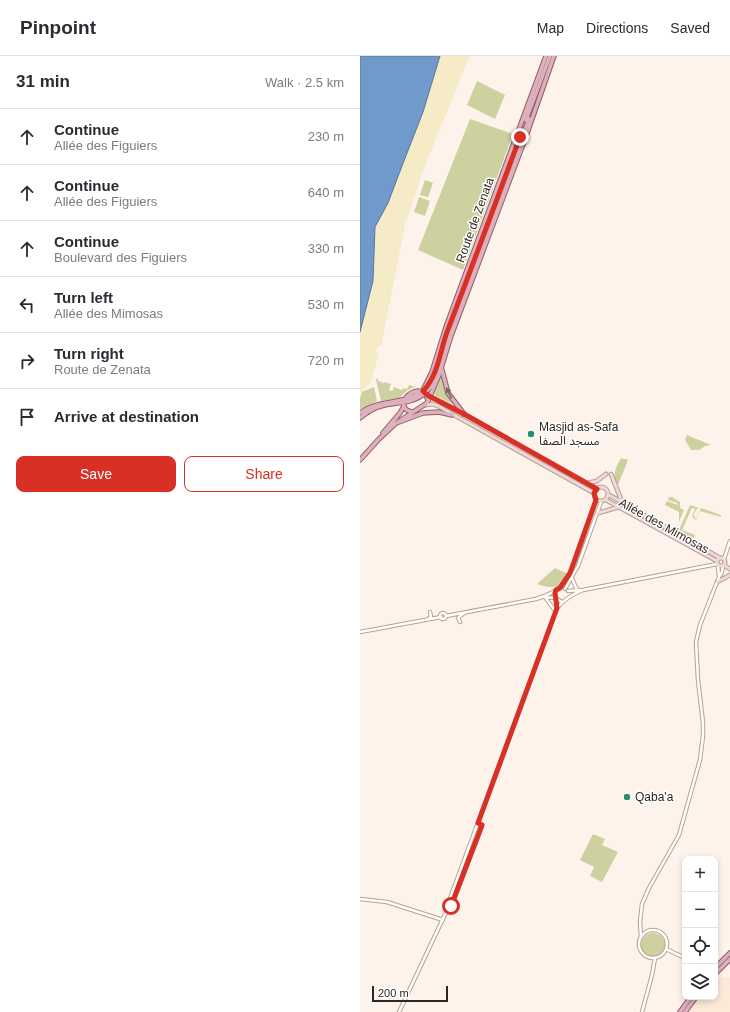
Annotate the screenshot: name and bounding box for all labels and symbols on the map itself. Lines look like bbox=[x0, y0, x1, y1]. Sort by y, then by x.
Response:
route end bbox=[511, 128, 529, 146]
street label: Route de Zenata bbox=[453, 175, 497, 264]
one-way arrow bbox=[446, 387, 452, 399]
place label: Masjid as-Safa مسجد الصفا bbox=[539, 420, 619, 448]
marker: Masjid as-Safa مسجد الصفا bbox=[526, 429, 536, 439]
street label: Allée des Mimosas bbox=[617, 495, 711, 557]
place label: Qaba'a bbox=[635, 790, 674, 804]
marker: Qaba'a bbox=[622, 792, 632, 802]
route start bbox=[442, 897, 460, 915]
scale bar bbox=[372, 984, 448, 1003]

